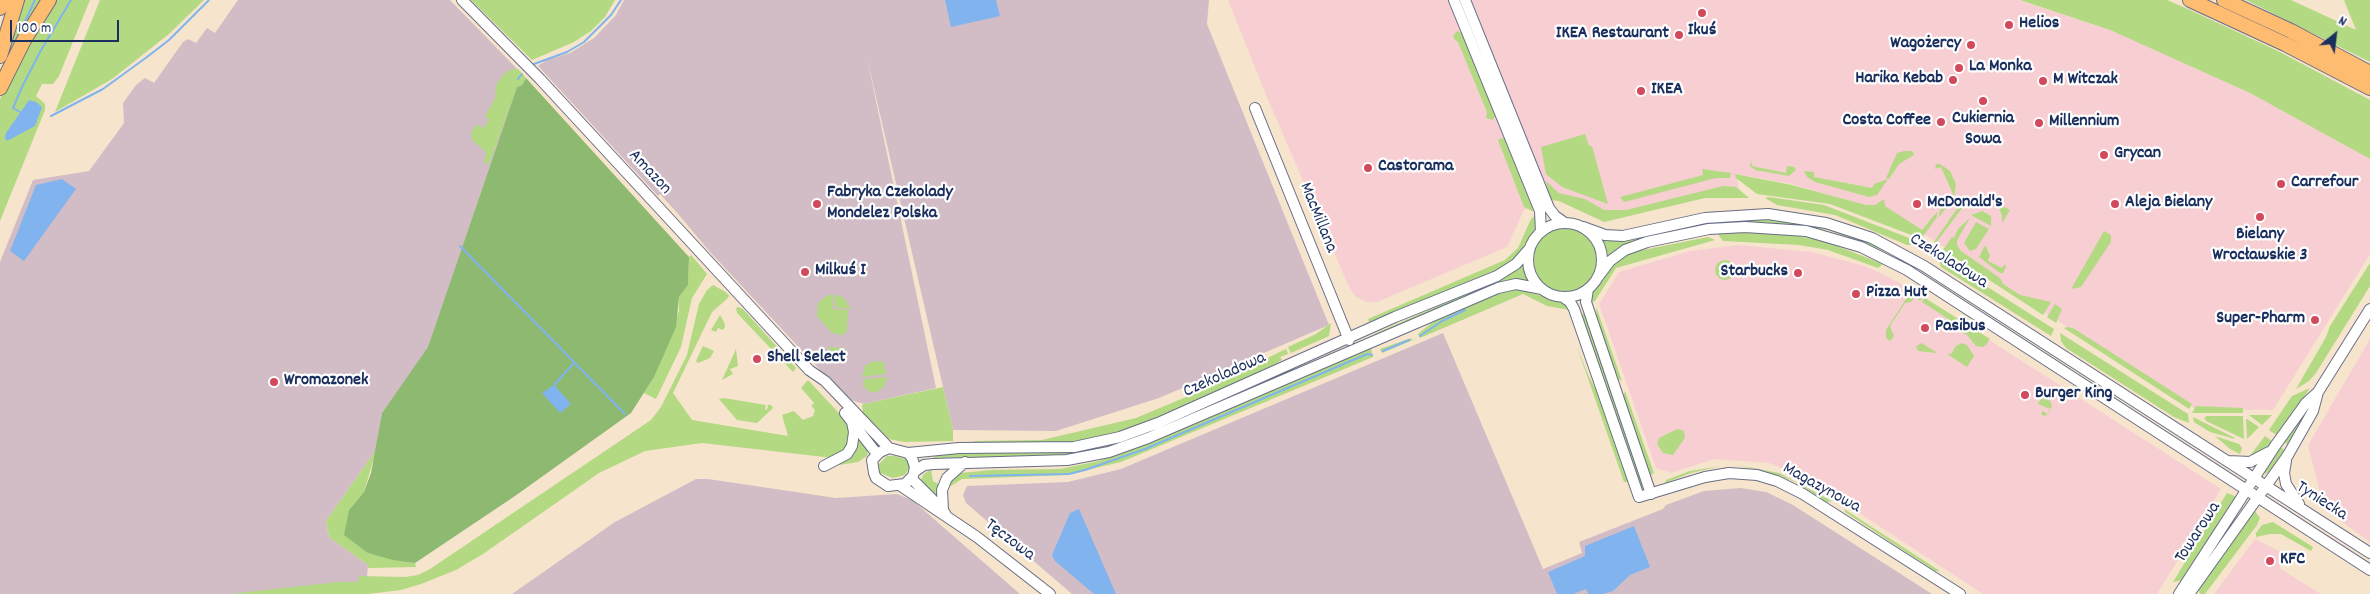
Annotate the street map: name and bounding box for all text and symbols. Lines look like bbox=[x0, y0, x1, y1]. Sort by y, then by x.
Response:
marker: Ikuś bbox=[1696, 7, 1708, 19]
scale bar bbox=[12, 10, 121, 42]
north arrow bbox=[2310, 10, 2360, 60]
text: N bbox=[2334, 11, 2350, 32]
place label: Helios bbox=[2019, 14, 2059, 36]
text: 100 m bbox=[18, 18, 51, 40]
marker: Helios bbox=[2003, 19, 2015, 31]
place label: Ikuś bbox=[1688, 21, 1716, 43]
place label: IKEA Restaurant bbox=[1556, 24, 1669, 46]
marker: IKEA Restaurant bbox=[1673, 29, 1685, 41]
place label: Wagożercy bbox=[1890, 34, 1961, 56]
marker: Wagożercy bbox=[1965, 39, 1977, 51]
place label: La Monka bbox=[1969, 57, 2032, 79]
marker: La Monka bbox=[1953, 62, 1965, 74]
place label: Harika Kebab bbox=[1855, 69, 1943, 91]
place label: M Witczak bbox=[2053, 70, 2118, 92]
marker: Harika Kebab bbox=[1947, 74, 1959, 86]
marker: M Witczak bbox=[2037, 75, 2049, 87]
place label: IKEA bbox=[1651, 80, 1683, 102]
marker: IKEA bbox=[1635, 85, 1647, 97]
marker: Cukiernia Sowa bbox=[1977, 95, 1989, 107]
place label: Cukiernia Sowa bbox=[1952, 109, 2014, 152]
place label: Costa Coffee bbox=[1842, 111, 1931, 133]
place label: Millennium bbox=[2049, 112, 2119, 134]
marker: Costa Coffee bbox=[1935, 116, 1947, 128]
marker: Millennium bbox=[2033, 117, 2045, 129]
place label: Grycan bbox=[2114, 144, 2161, 166]
street label: Amazon bbox=[623, 146, 675, 200]
marker: Grycan bbox=[2098, 149, 2110, 161]
place label: Castorama bbox=[1378, 157, 1453, 179]
marker: Castorama bbox=[1362, 162, 1374, 174]
place label: Carrefour bbox=[2291, 173, 2358, 195]
marker: Carrefour bbox=[2275, 178, 2287, 190]
street label: MacMillana bbox=[1293, 180, 1341, 256]
place label: Fabryka Czekolady Mondelez Polska bbox=[827, 183, 953, 225]
place label: McDonald's bbox=[1927, 193, 2003, 215]
place label: Aleja Bielany bbox=[2125, 193, 2212, 215]
marker: Fabryka Czekolady Mondelez Polska bbox=[811, 198, 823, 210]
marker: McDonald's bbox=[1911, 198, 1923, 210]
marker: Aleja Bielany bbox=[2109, 198, 2121, 210]
marker: Bielany Wrocławskie 3 bbox=[2254, 211, 2266, 223]
place label: Bielany Wrocławskie 3 bbox=[2212, 225, 2308, 268]
street label: Czekoladowa bbox=[1905, 229, 1991, 295]
place label: Milkuś I bbox=[815, 261, 866, 283]
place label: Starbucks bbox=[1721, 262, 1788, 284]
marker: Milkuś I bbox=[799, 266, 811, 278]
marker: Starbucks bbox=[1792, 267, 1804, 279]
place label: Pizza Hut bbox=[1866, 283, 1927, 305]
marker: Pizza Hut bbox=[1850, 288, 1862, 300]
place label: Super-Pharm bbox=[2216, 309, 2305, 331]
marker: Super-Pharm bbox=[2309, 314, 2321, 326]
place label: Pasibus bbox=[1935, 317, 1986, 339]
marker: Pasibus bbox=[1919, 322, 1931, 334]
place label: Shell Select bbox=[767, 348, 846, 370]
street label: Czekoladowa bbox=[1180, 348, 1270, 404]
marker: Shell Select bbox=[751, 353, 763, 365]
place label: Wromazonek bbox=[284, 371, 368, 393]
marker: Wromazonek bbox=[268, 376, 280, 388]
place label: Burger King bbox=[2035, 384, 2112, 406]
marker: Burger King bbox=[2019, 389, 2031, 401]
street label: Magazynowa bbox=[1778, 459, 1864, 519]
street label: Tyniecka bbox=[2291, 477, 2351, 527]
street label: Towarowa bbox=[2171, 498, 2227, 568]
street label: Tęczowa bbox=[980, 515, 1038, 567]
place label: KFC bbox=[2280, 550, 2305, 572]
marker: KFC bbox=[2264, 555, 2276, 567]

